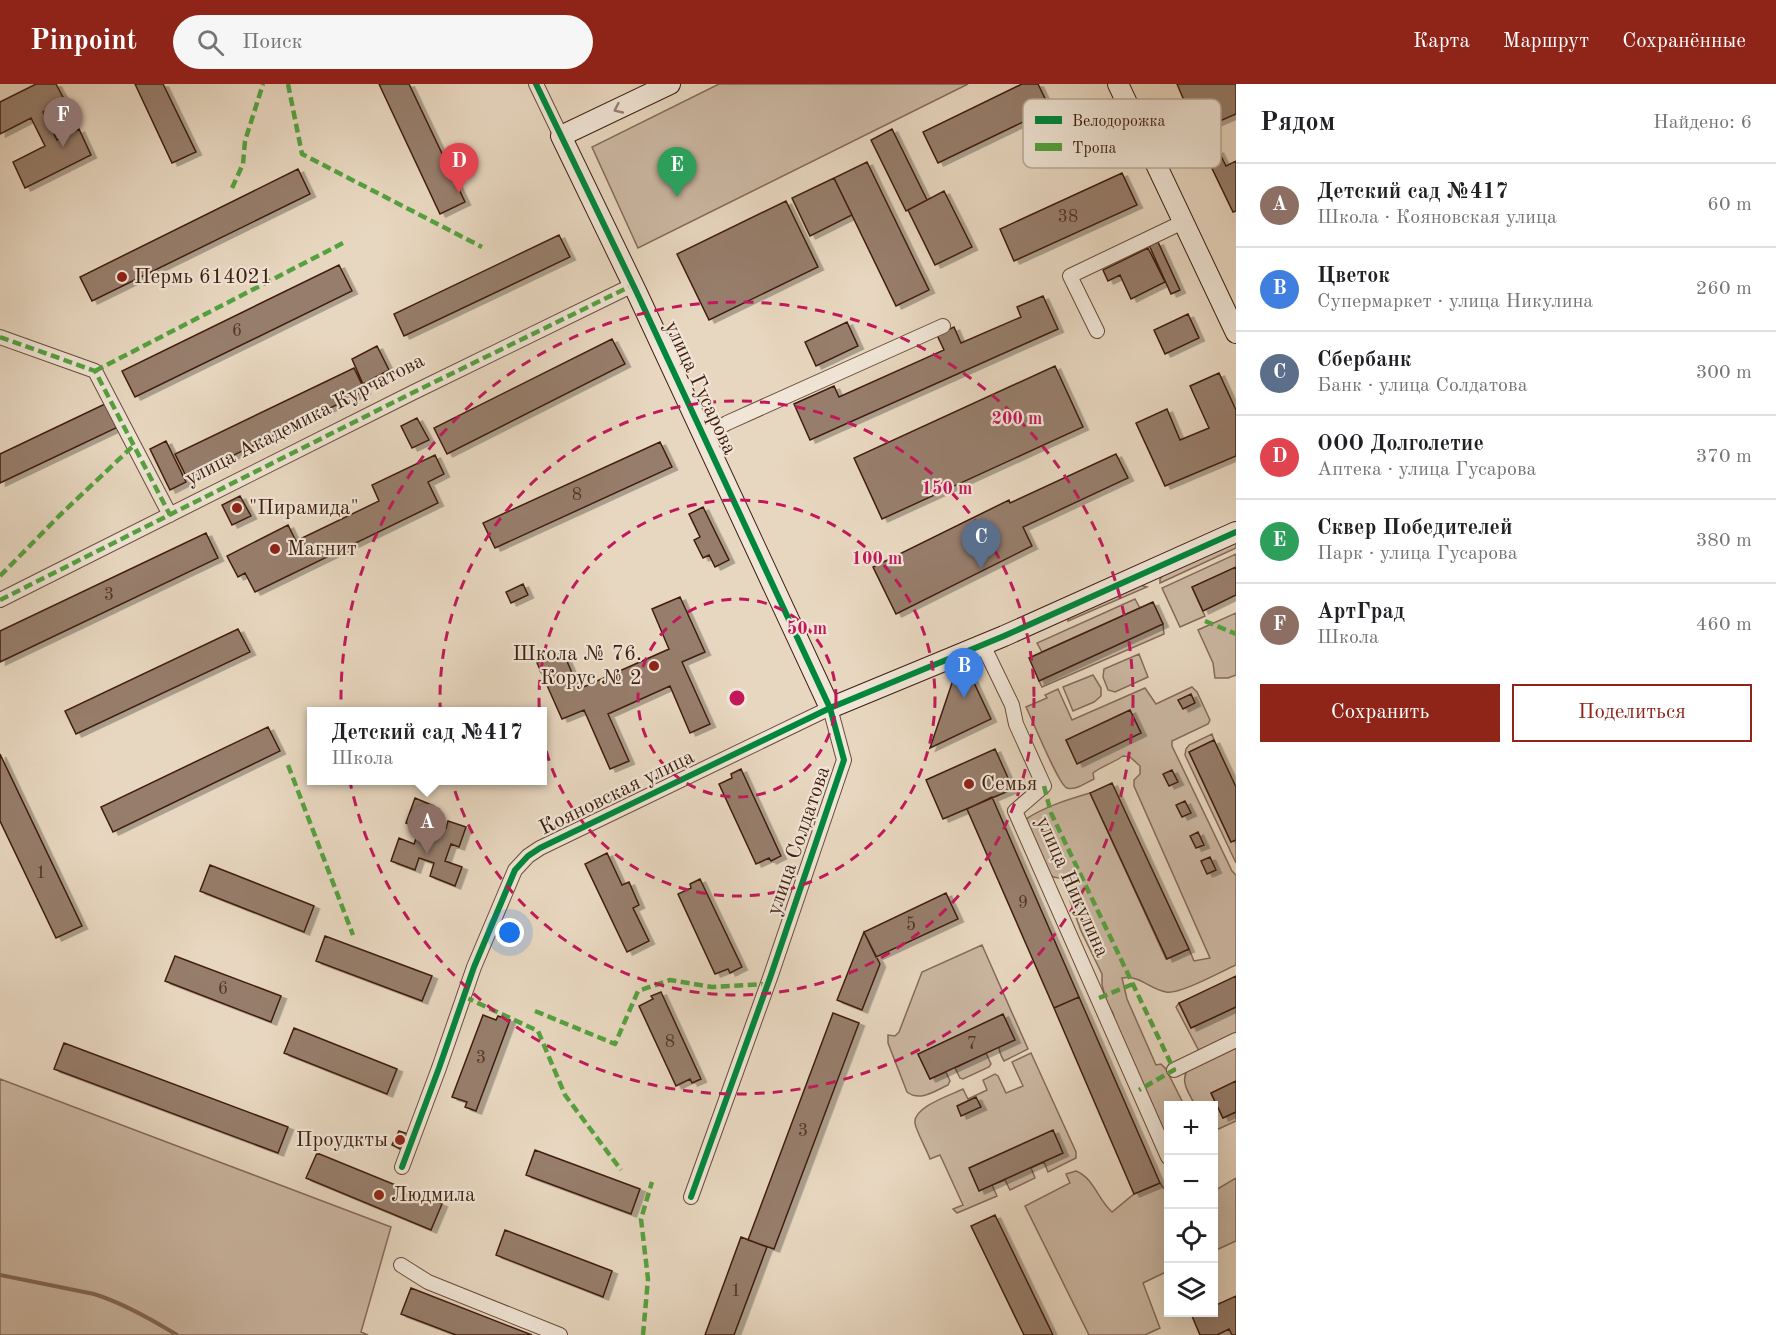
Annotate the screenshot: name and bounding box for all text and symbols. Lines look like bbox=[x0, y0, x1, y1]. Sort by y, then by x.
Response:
search box bbox=[173, 15, 593, 69]
icon: search bbox=[194, 26, 227, 59]
text: Pinpoint bbox=[30, 28, 137, 56]
text: Поиск bbox=[242, 31, 303, 53]
text: Карта bbox=[1413, 31, 1470, 52]
text: Маршрут bbox=[1503, 31, 1589, 52]
text: Сохранённые bbox=[1622, 31, 1746, 52]
pin: F bbox=[44, 98, 82, 147]
legend bbox=[1023, 99, 1221, 168]
one-way arrow bbox=[613, 102, 624, 114]
text: Рядом bbox=[1260, 110, 1335, 136]
text: Найдено: 6 bbox=[1653, 113, 1752, 133]
text: Велодорожка bbox=[1072, 114, 1165, 130]
text: Тропа bbox=[1072, 141, 1116, 157]
pin: D bbox=[440, 144, 478, 193]
pin: E bbox=[658, 147, 696, 197]
text: Детский сад №417 bbox=[1317, 181, 1508, 203]
text: A bbox=[1272, 195, 1287, 215]
text: 60 m bbox=[1707, 195, 1752, 215]
house number: 38 bbox=[1058, 208, 1078, 226]
text: Школа · Кояновская улица bbox=[1317, 208, 1557, 228]
text: Цветок bbox=[1317, 265, 1390, 287]
place label: Пермь 614021 bbox=[134, 267, 272, 288]
marker: Пермь 614021 bbox=[115, 270, 129, 284]
text: B bbox=[1272, 279, 1287, 299]
text: 260 m bbox=[1696, 279, 1752, 299]
text: Супермаркет · улица Никулина bbox=[1317, 292, 1593, 312]
street label: улица Гусарова bbox=[660, 318, 740, 458]
house number: 6 bbox=[232, 322, 242, 340]
text: Сбербанк bbox=[1317, 349, 1411, 371]
street label: улица Академика Курчатова bbox=[182, 350, 428, 490]
text: C bbox=[1273, 363, 1286, 383]
text: 300 m bbox=[1696, 363, 1752, 383]
text: Банк · улица Солдатова bbox=[1317, 376, 1528, 396]
text: 200 m bbox=[992, 410, 1042, 428]
text: ООО Долголетие bbox=[1317, 433, 1484, 455]
text: D bbox=[1272, 447, 1287, 467]
text: 370 m bbox=[1696, 447, 1752, 467]
text: Аптека · улица Гусарова bbox=[1317, 460, 1536, 480]
text: 150 m bbox=[922, 480, 972, 498]
house number: 8 bbox=[572, 486, 582, 504]
place label: "Пирамида" bbox=[249, 498, 359, 519]
marker: "Пирамида" bbox=[230, 501, 244, 515]
text: Сквер Победителей bbox=[1317, 517, 1513, 539]
pin: C bbox=[962, 520, 1000, 569]
text: E bbox=[1273, 531, 1286, 551]
text: 380 m bbox=[1696, 531, 1752, 551]
place label: Магнит bbox=[287, 539, 357, 560]
marker: Магнит bbox=[268, 542, 282, 556]
text: Парк · улица Гусарова bbox=[1317, 544, 1518, 564]
text: 100 m bbox=[852, 550, 902, 568]
house number: 3 bbox=[104, 586, 114, 604]
text: АртГрад bbox=[1317, 601, 1405, 623]
text: F bbox=[1273, 615, 1286, 635]
text: 460 m bbox=[1696, 615, 1752, 635]
text: 50 m bbox=[787, 620, 827, 638]
text: Школа bbox=[1317, 628, 1379, 648]
place label: Школа № 76. Корус № 2 bbox=[513, 644, 642, 689]
pin: B bbox=[944, 648, 984, 698]
marker: Школа № 76. Корус № 2 bbox=[647, 659, 661, 673]
button: Сохранить bbox=[1260, 684, 1500, 742]
button: Поделиться bbox=[1512, 684, 1752, 742]
centre of rings bbox=[727, 688, 747, 708]
popup bbox=[307, 707, 547, 785]
text: Детский сад №417 bbox=[331, 722, 523, 744]
street label: Кояновская улица bbox=[536, 746, 698, 840]
text: Школа bbox=[331, 749, 393, 769]
street label: улица Солдатова bbox=[764, 764, 834, 918]
place label: Семья bbox=[981, 774, 1038, 795]
marker: Семья bbox=[962, 777, 976, 791]
pin: A bbox=[408, 804, 446, 854]
street label: улица Никулина bbox=[1032, 813, 1112, 961]
house number: 1 bbox=[36, 864, 46, 882]
house number: 9 bbox=[1018, 894, 1028, 912]
house number: 5 bbox=[906, 916, 916, 934]
your location bbox=[495, 918, 524, 947]
house number: 6 bbox=[218, 980, 228, 998]
house number: 8 bbox=[665, 1033, 675, 1051]
house number: 7 bbox=[967, 1035, 977, 1053]
house number: 3 bbox=[476, 1049, 486, 1067]
map controls bbox=[1164, 1101, 1218, 1317]
button: + bbox=[1164, 1101, 1218, 1155]
house number: 3 bbox=[798, 1122, 808, 1140]
place label: Проудкты bbox=[296, 1130, 388, 1151]
marker: Проудкты bbox=[393, 1133, 407, 1147]
button: − bbox=[1164, 1155, 1218, 1209]
place label: Людмила bbox=[391, 1185, 475, 1206]
marker: Людмила bbox=[372, 1188, 386, 1202]
button: locate bbox=[1164, 1209, 1218, 1263]
button: layers bbox=[1164, 1263, 1218, 1317]
house number: 1 bbox=[731, 1282, 741, 1300]

